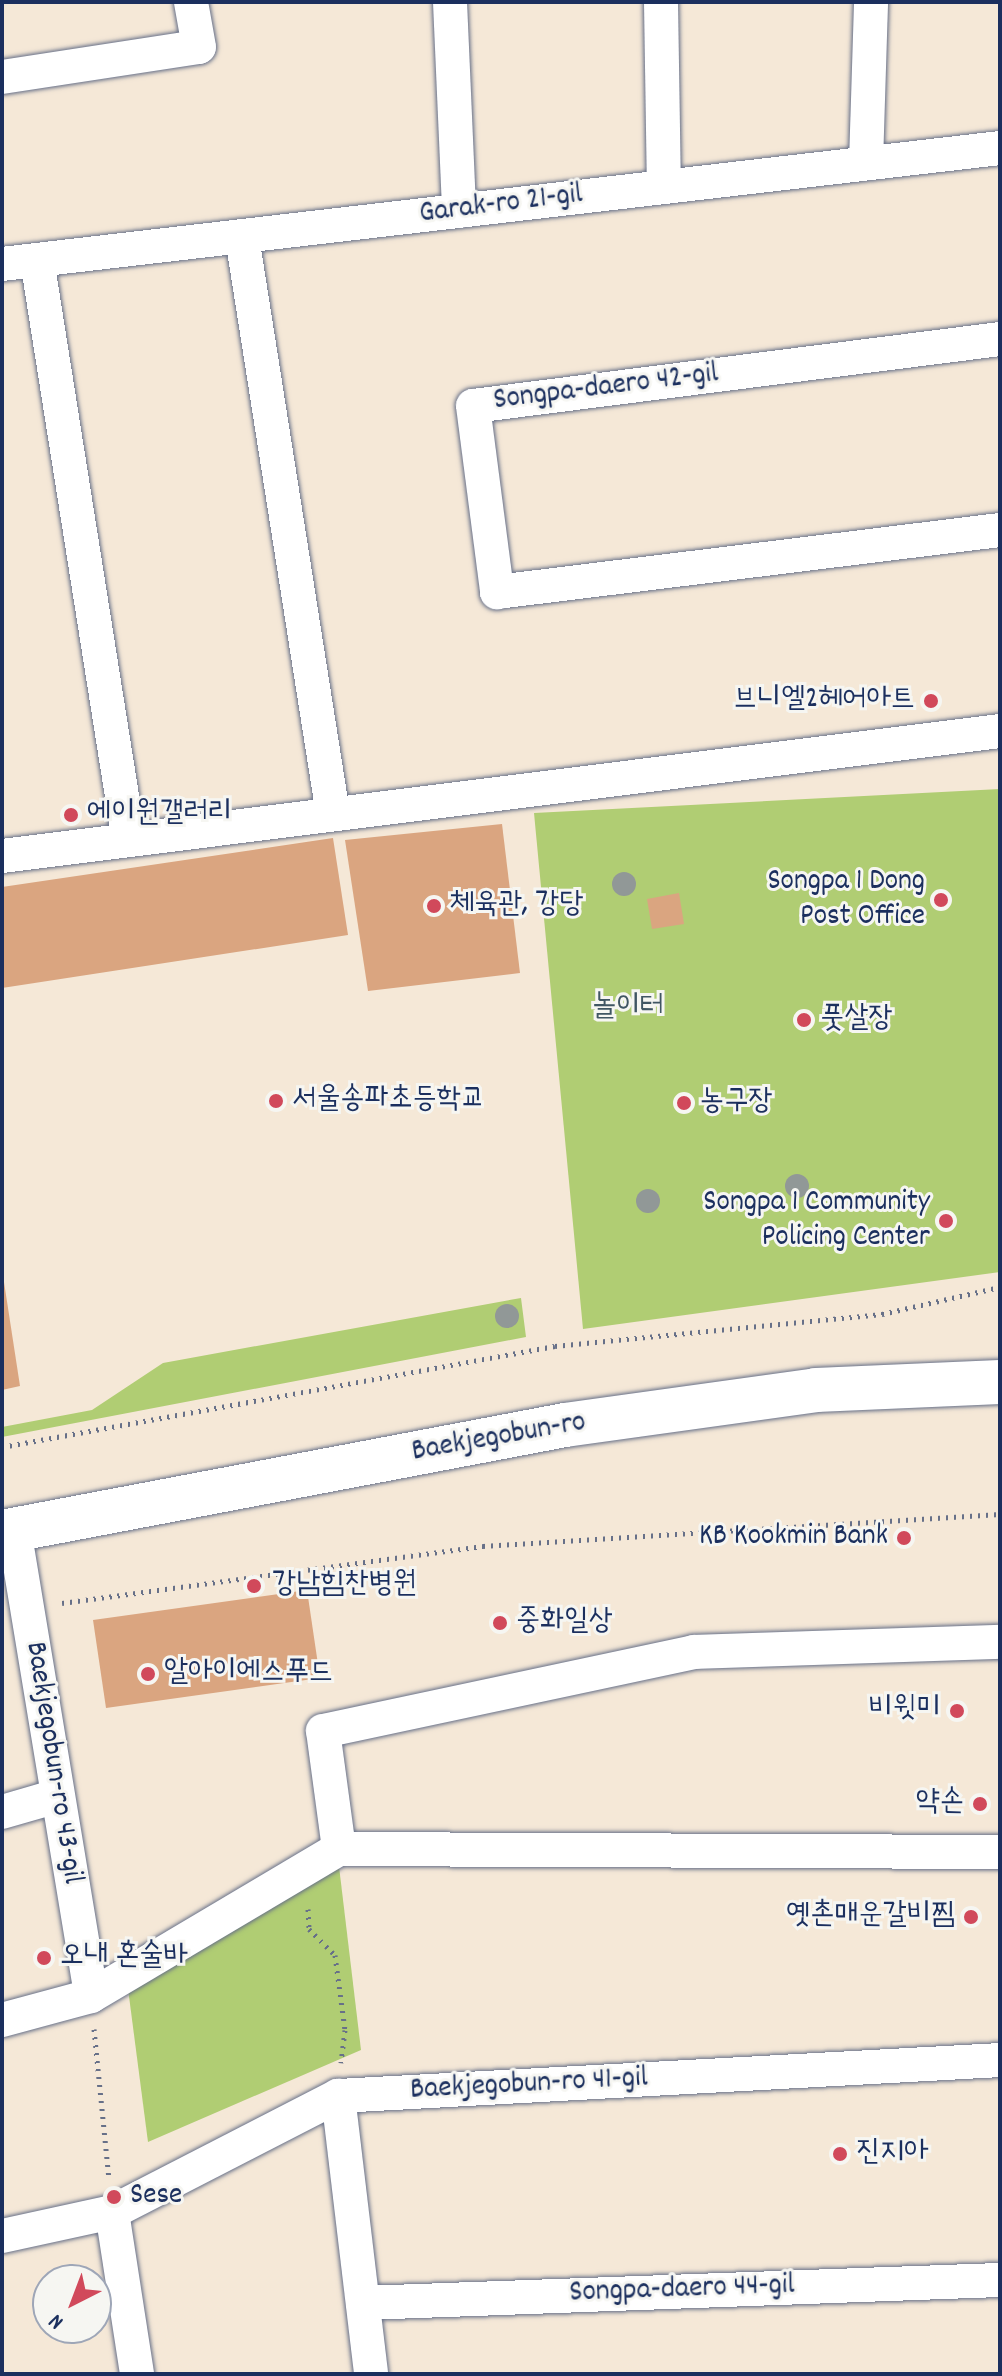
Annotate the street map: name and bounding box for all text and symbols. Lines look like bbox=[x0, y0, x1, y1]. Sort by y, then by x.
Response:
street label: Garak-ro 21-gil bbox=[417, 178, 585, 234]
street label: Songpa-daero 42-gil bbox=[492, 357, 720, 421]
place label: 브니엘2헤어아트 bbox=[733, 683, 915, 719]
marker: 브니엘2헤어아트 bbox=[922, 692, 940, 710]
place label: 에이원갤러리 bbox=[87, 797, 232, 833]
marker: 에이원갤러리 bbox=[62, 806, 80, 824]
place label: Songpa 1 Dong Post Office bbox=[767, 865, 925, 936]
place label: 체육관, 강당 bbox=[450, 888, 583, 924]
marker: Songpa 1 Dong Post Office bbox=[932, 891, 950, 909]
marker: 체육관, 강당 bbox=[425, 897, 443, 915]
park label: 놀이터 bbox=[592, 991, 664, 1027]
place label: 풋살장 bbox=[820, 1002, 892, 1038]
marker: 풋살장 bbox=[795, 1011, 813, 1029]
place label: 서울송파초등학교 bbox=[292, 1083, 485, 1119]
place label: 농구장 bbox=[700, 1085, 772, 1121]
marker: 서울송파초등학교 bbox=[267, 1092, 285, 1110]
marker: 농구장 bbox=[675, 1094, 693, 1112]
place label: Songpa 1 Community Policing Center bbox=[703, 1186, 930, 1256]
marker: Songpa 1 Community Policing Center bbox=[937, 1212, 955, 1230]
street label: Baekjegobun-ro bbox=[409, 1406, 589, 1472]
place label: KB Kookmin Bank bbox=[699, 1520, 888, 1556]
marker: KB Kookmin Bank bbox=[895, 1529, 913, 1547]
place label: 강남힘찬병원 bbox=[272, 1568, 417, 1604]
marker: 강남힘찬병원 bbox=[243, 1575, 265, 1597]
place label: 중화일상 bbox=[516, 1605, 613, 1641]
marker: 중화일상 bbox=[491, 1614, 509, 1632]
street label: Baekjegobun-ro 43-gil bbox=[15, 1639, 89, 1887]
place label: 알아이에스푸드 bbox=[164, 1656, 333, 1692]
marker: 알아이에스푸드 bbox=[139, 1665, 157, 1683]
place label: 비윗미 bbox=[869, 1693, 941, 1729]
marker: 비윗미 bbox=[948, 1702, 966, 1720]
place label: 약손 bbox=[916, 1786, 964, 1822]
marker: 약손 bbox=[971, 1795, 989, 1813]
place label: 옛촌매운갈비찜 bbox=[786, 1899, 955, 1935]
marker: 옛촌매운갈비찜 bbox=[962, 1908, 980, 1926]
place label: 오내 혼술바 bbox=[60, 1940, 188, 1976]
marker: 오내 혼술바 bbox=[35, 1949, 53, 1967]
street label: Baekjegobun-ro 41-gil bbox=[409, 2062, 649, 2110]
place label: 진지아 bbox=[856, 2136, 928, 2172]
marker: 진지아 bbox=[831, 2145, 849, 2163]
place label: Sese bbox=[130, 2179, 182, 2215]
marker: Sese bbox=[105, 2188, 123, 2206]
north arrow bbox=[32, 2264, 112, 2344]
street label: Songpa-daero 44-gil bbox=[569, 2269, 795, 2313]
text: N bbox=[43, 2306, 71, 2336]

